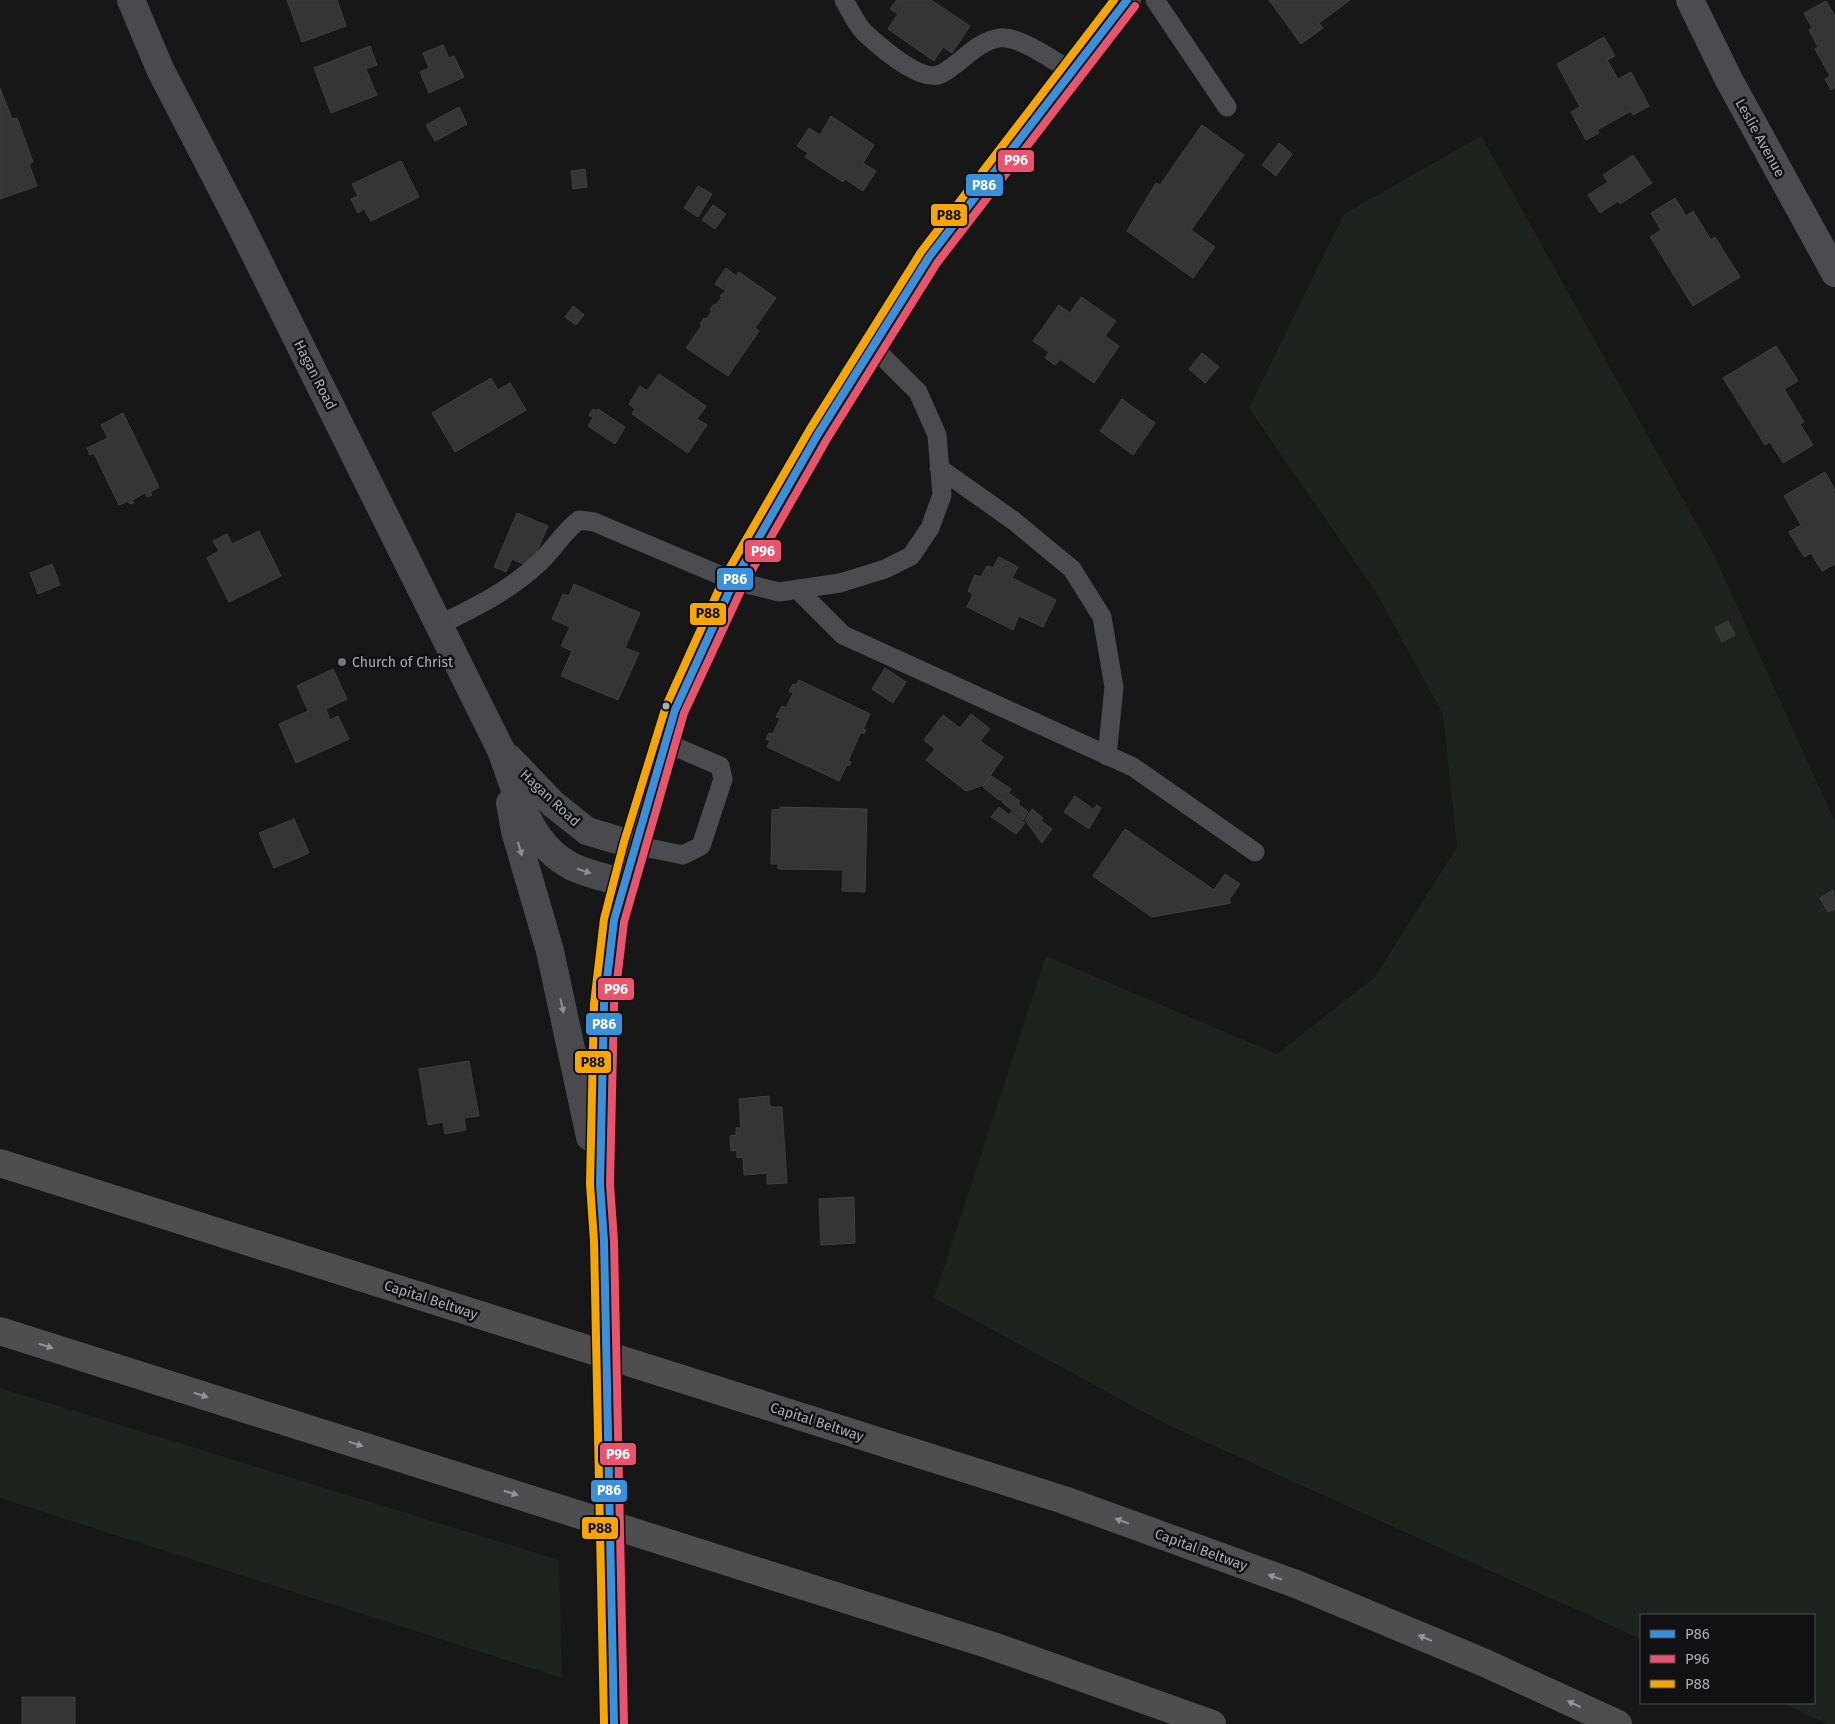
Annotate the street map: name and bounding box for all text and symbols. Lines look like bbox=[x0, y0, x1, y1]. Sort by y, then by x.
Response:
street label: Leslie Avenue bbox=[1732, 96, 1788, 180]
line badge: P96 bbox=[997, 149, 1035, 173]
text: P96 bbox=[1004, 152, 1028, 169]
line badge: P86 bbox=[965, 173, 1004, 197]
text: P86 bbox=[972, 177, 996, 194]
line badge: P88 bbox=[930, 203, 968, 227]
text: P88 bbox=[937, 207, 961, 224]
street label: Hagan Road bbox=[290, 337, 340, 413]
line badge: P96 bbox=[744, 539, 782, 563]
text: P96 bbox=[751, 543, 775, 560]
line badge: P86 bbox=[716, 567, 754, 591]
text: P86 bbox=[723, 571, 747, 588]
line badge: P88 bbox=[689, 602, 727, 626]
text: P88 bbox=[696, 605, 720, 622]
place label: Church of Christ bbox=[352, 654, 454, 671]
marker: Church of Christ bbox=[336, 656, 348, 668]
unlabelled marker bbox=[661, 701, 671, 711]
street label: Hagan Road bbox=[516, 766, 584, 830]
one-way arrow bbox=[517, 841, 525, 856]
one-way arrow bbox=[577, 867, 592, 875]
line badge: P96 bbox=[597, 977, 635, 1001]
text: P96 bbox=[604, 981, 628, 998]
one-way arrow bbox=[558, 998, 566, 1013]
line badge: P86 bbox=[585, 1012, 623, 1036]
text: P86 bbox=[592, 1016, 616, 1033]
line badge: P88 bbox=[574, 1050, 612, 1074]
text: P88 bbox=[581, 1054, 605, 1071]
street label: Capital Beltway bbox=[382, 1277, 480, 1323]
one-way arrow bbox=[39, 1342, 54, 1350]
one-way arrow bbox=[194, 1391, 209, 1399]
street label: Capital Beltway bbox=[768, 1399, 866, 1445]
one-way arrow bbox=[349, 1441, 364, 1448]
line badge: P96 bbox=[599, 1442, 637, 1466]
text: P96 bbox=[606, 1446, 630, 1463]
line badge: P86 bbox=[590, 1479, 628, 1503]
text: P86 bbox=[597, 1482, 621, 1499]
one-way arrow bbox=[504, 1489, 519, 1497]
line badge: P88 bbox=[581, 1516, 619, 1540]
one-way arrow bbox=[1114, 1517, 1129, 1525]
text: P88 bbox=[588, 1520, 612, 1537]
street label: Capital Beltway bbox=[1152, 1525, 1250, 1575]
one-way arrow bbox=[1267, 1573, 1282, 1580]
legend bbox=[1640, 1614, 1815, 1704]
text: P86 bbox=[1685, 1625, 1710, 1643]
one-way arrow bbox=[1417, 1634, 1432, 1642]
text: P96 bbox=[1685, 1650, 1710, 1668]
text: P88 bbox=[1685, 1675, 1710, 1693]
one-way arrow bbox=[1567, 1699, 1581, 1707]

